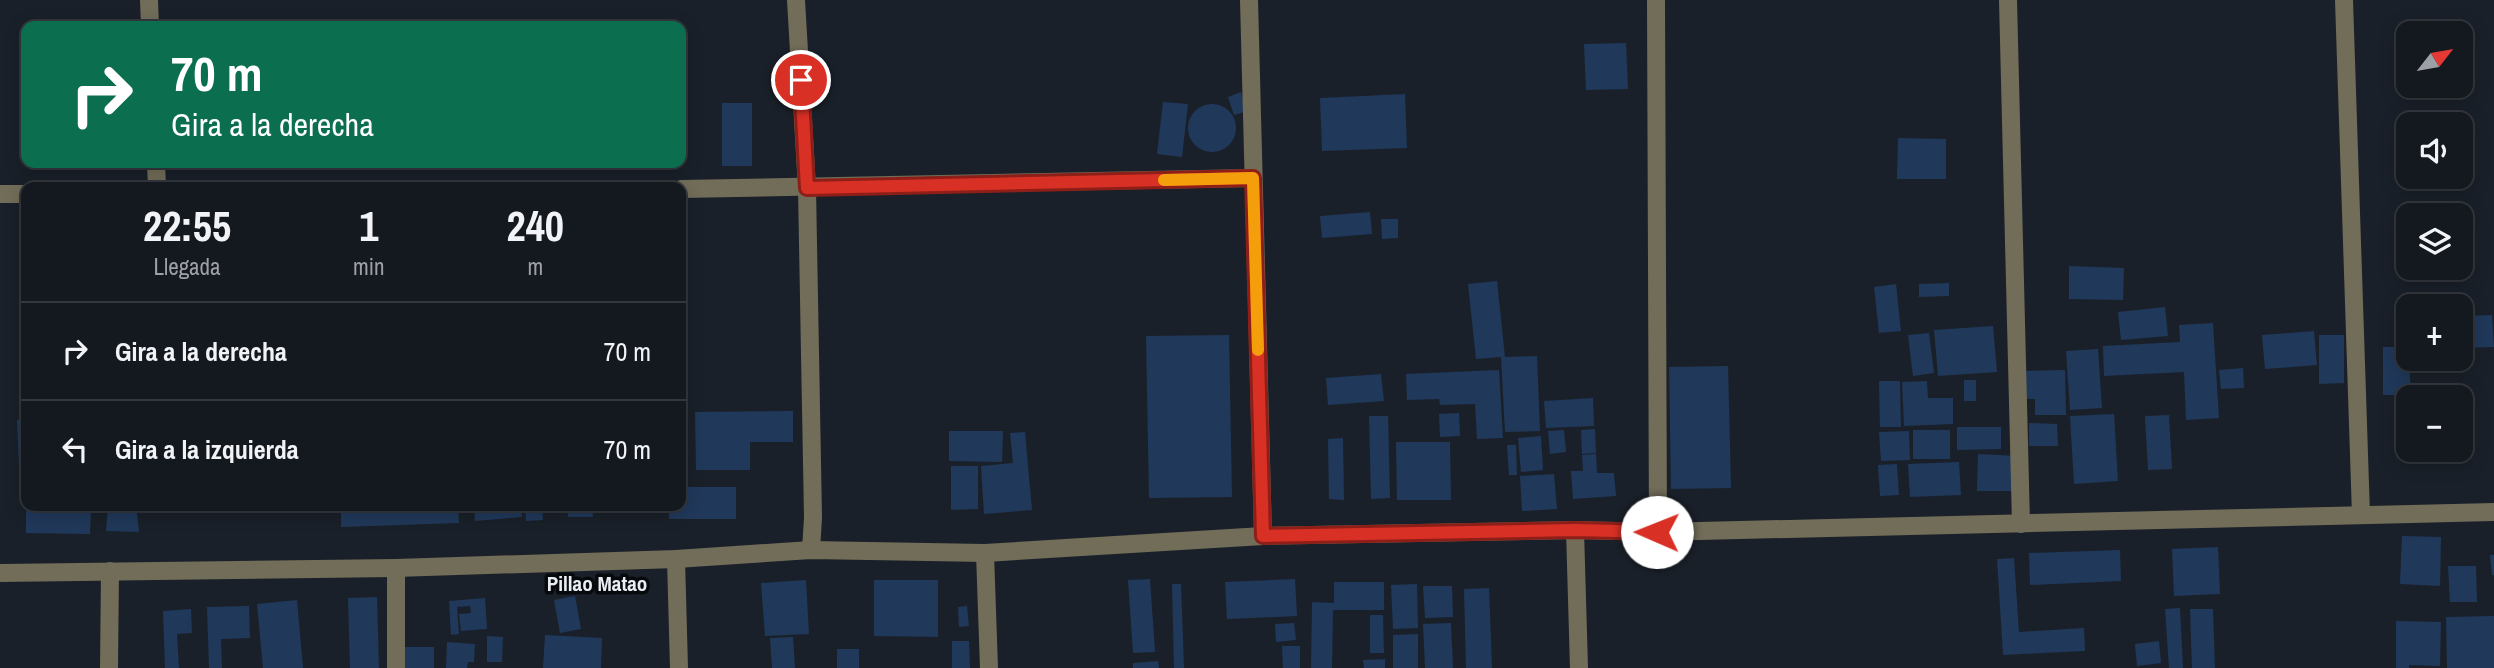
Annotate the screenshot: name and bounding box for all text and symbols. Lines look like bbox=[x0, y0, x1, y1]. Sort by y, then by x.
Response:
north arrow bbox=[2396, 21, 2473, 98]
map controls bbox=[2396, 21, 2473, 462]
text: 70 m bbox=[171, 40, 263, 106]
icon: right bbox=[56, 49, 147, 140]
pin bbox=[771, 50, 831, 110]
icon: arrive bbox=[782, 61, 820, 99]
text: Gira a la derecha bbox=[171, 103, 374, 146]
button: sound bbox=[2396, 112, 2473, 189]
text: 22:55 bbox=[143, 198, 231, 254]
text: 1 bbox=[359, 198, 378, 254]
text: 240 bbox=[507, 198, 564, 254]
button: layers bbox=[2396, 203, 2473, 280]
text: Llegada bbox=[153, 251, 221, 282]
text: min bbox=[353, 251, 385, 282]
text: m bbox=[527, 251, 543, 282]
button: + bbox=[2396, 294, 2473, 371]
icon: right bbox=[56, 332, 94, 370]
text: Gira a la derecha bbox=[115, 334, 287, 369]
text: 70 m bbox=[604, 334, 651, 369]
button: − bbox=[2396, 385, 2473, 462]
icon: left bbox=[56, 430, 94, 468]
text: Gira a la izquierda bbox=[115, 432, 299, 467]
text: 70 m bbox=[604, 432, 651, 467]
position arrow bbox=[1620, 495, 1694, 569]
district label: Pillao Matao bbox=[547, 569, 647, 598]

